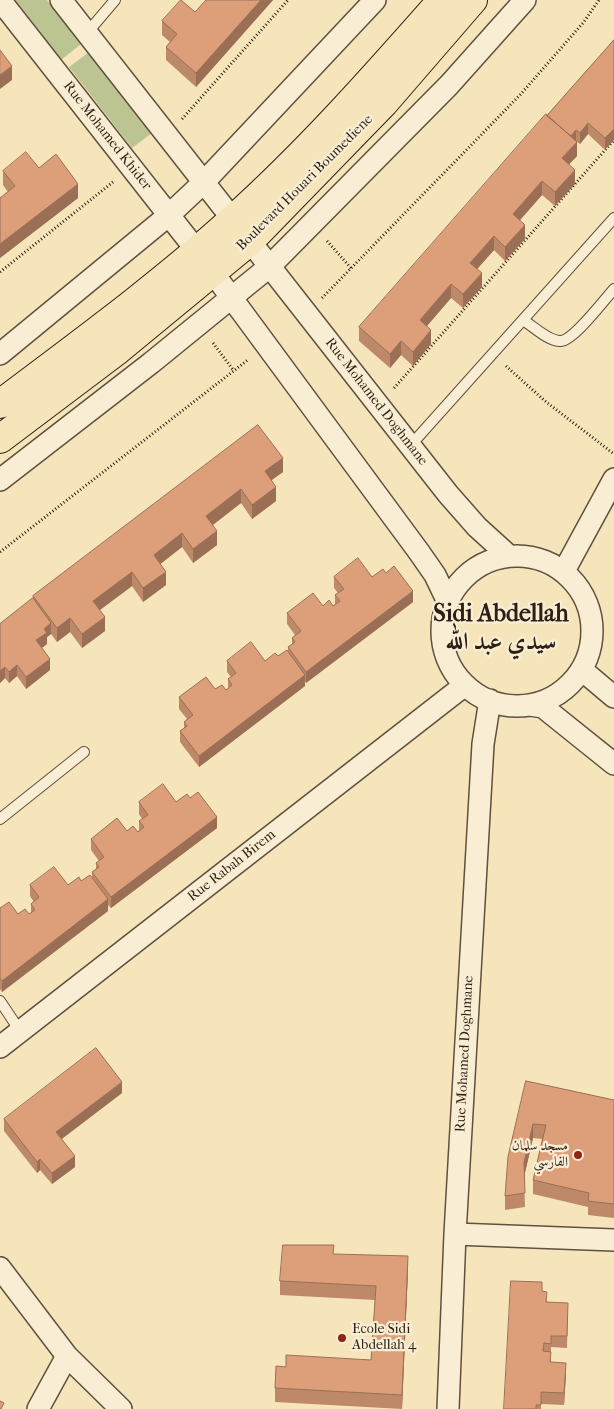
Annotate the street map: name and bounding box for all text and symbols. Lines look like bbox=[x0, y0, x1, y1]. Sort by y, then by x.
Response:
street label: Rue Mohamed Khider bbox=[59, 78, 155, 194]
street label: Boulevard Houari Boumediene bbox=[233, 111, 377, 255]
street label: Rue Mohamed Doghmane bbox=[321, 335, 431, 469]
district label: Sidi Abdellah سيدي عبد الله bbox=[433, 601, 569, 657]
street label: Rue Rabah Birem bbox=[185, 826, 279, 906]
street label: Rue Mohamed Doghmane bbox=[453, 975, 477, 1133]
place label: مسجد سلمان الفارسي bbox=[512, 1139, 568, 1172]
marker: مسجد سلمان الفارسي bbox=[572, 1149, 584, 1161]
place label: Ecole Sidi Abdellah 4 bbox=[352, 1322, 416, 1354]
marker: Ecole Sidi Abdellah 4 bbox=[336, 1332, 348, 1344]

